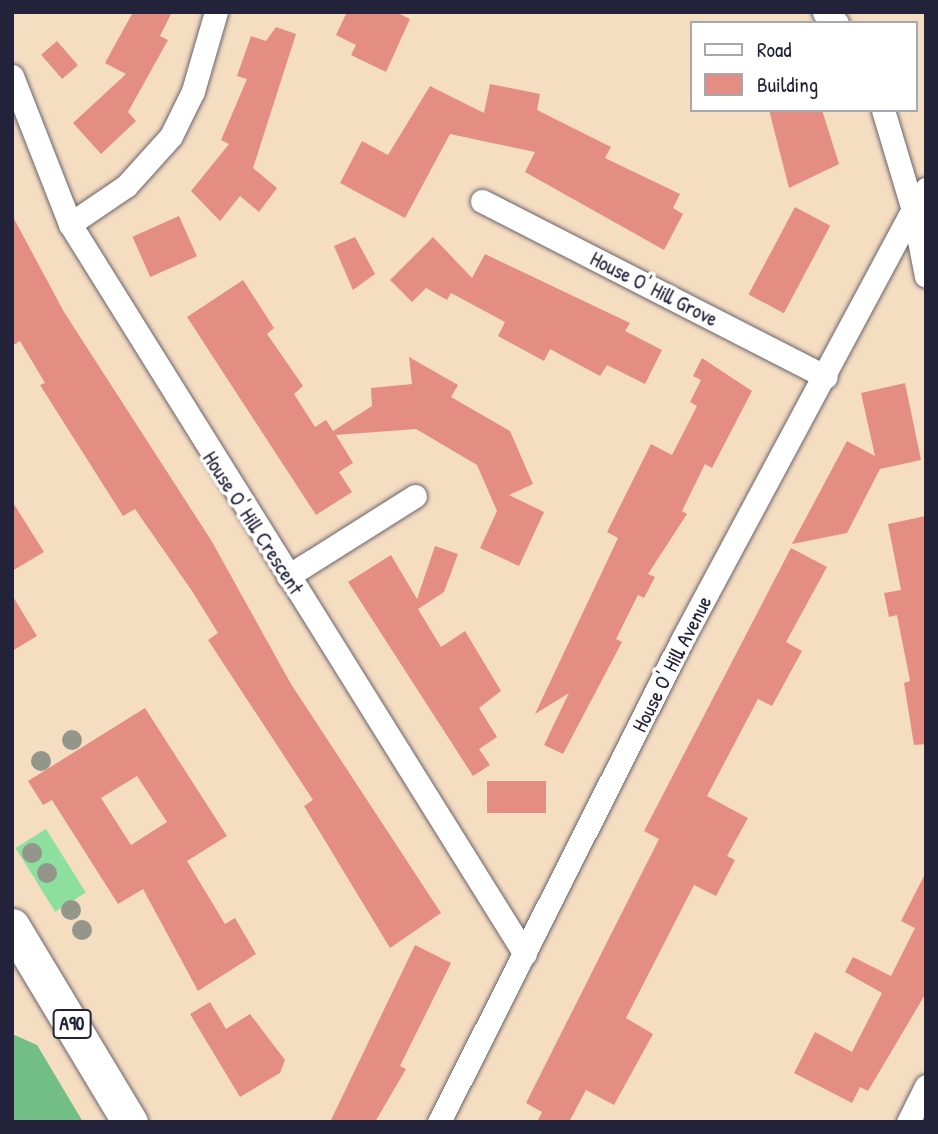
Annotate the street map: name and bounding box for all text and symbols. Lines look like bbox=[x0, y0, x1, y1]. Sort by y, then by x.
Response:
legend bbox=[690, 21, 917, 112]
text: Road bbox=[757, 35, 791, 64]
text: Building bbox=[757, 70, 818, 99]
street label: House O' Hill Grove bbox=[586, 246, 722, 332]
street label: House O' Hill Crescent bbox=[197, 447, 309, 599]
street label: House O' Hill Avenue bbox=[627, 592, 717, 736]
road number: A90 bbox=[51, 1008, 93, 1040]

